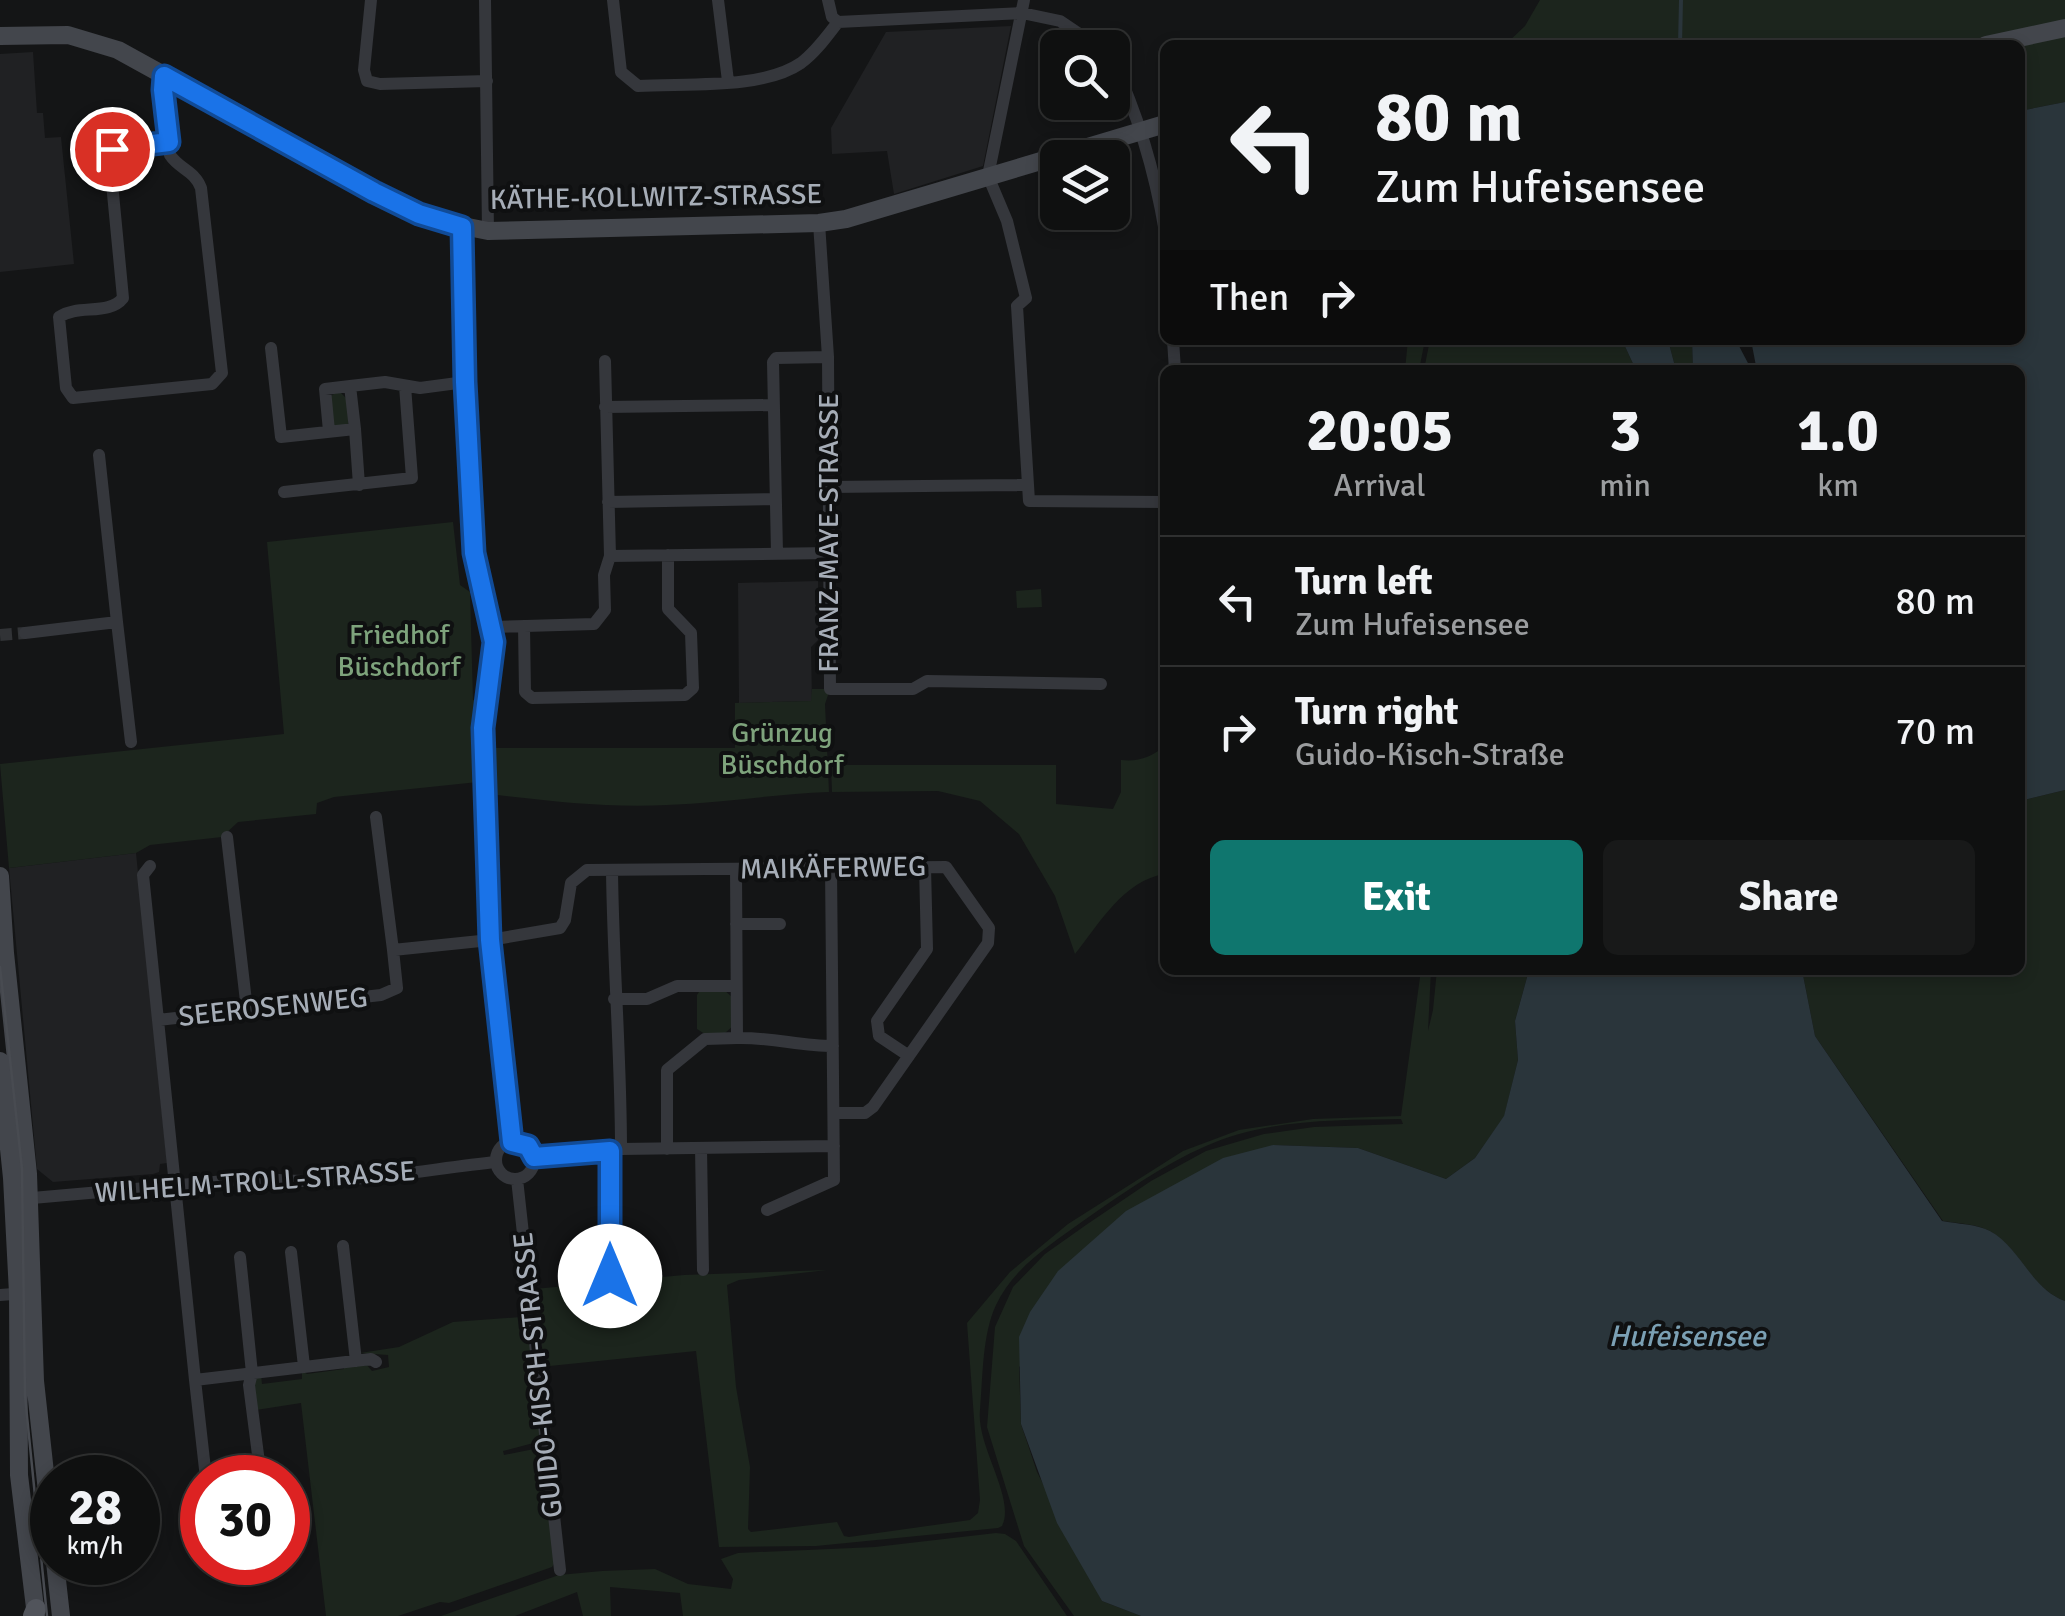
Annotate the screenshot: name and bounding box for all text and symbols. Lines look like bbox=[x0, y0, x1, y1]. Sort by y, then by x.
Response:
map controls bbox=[1040, 30, 1130, 230]
button: search bbox=[1040, 30, 1130, 120]
text: 80 m bbox=[1375, 74, 1523, 160]
icon: left bbox=[1210, 80, 1340, 210]
pin bbox=[70, 107, 155, 192]
icon: arrive bbox=[85, 122, 140, 177]
button: layers bbox=[1040, 140, 1130, 230]
text: Zum Hufeisensee bbox=[1375, 160, 1705, 215]
street label: KÄTHE-KOLLWITZ-STRASSE bbox=[489, 177, 823, 217]
icon: right bbox=[1309, 270, 1364, 325]
text: Then bbox=[1210, 274, 1289, 321]
street label: FRANZ-MAYE-STRASSE bbox=[812, 393, 846, 673]
text: 20:05 bbox=[1306, 394, 1453, 468]
text: 3 bbox=[1609, 394, 1641, 468]
text: 1.0 bbox=[1797, 394, 1879, 468]
text: Arrival bbox=[1334, 466, 1426, 505]
text: min bbox=[1599, 466, 1651, 505]
text: km bbox=[1817, 466, 1859, 505]
text: Turn left bbox=[1295, 558, 1433, 605]
icon: left bbox=[1210, 574, 1265, 629]
text: 80 m bbox=[1895, 578, 1975, 625]
text: Zum Hufeisensee bbox=[1295, 605, 1530, 644]
park label: Friedhof Büschdorf bbox=[338, 618, 462, 684]
text: Turn right bbox=[1295, 688, 1459, 735]
icon: right bbox=[1210, 704, 1265, 759]
text: 70 m bbox=[1895, 708, 1975, 755]
park label: Grünzug Büschdorf bbox=[721, 716, 845, 782]
text: Guido-Kisch-Straße bbox=[1295, 735, 1565, 774]
button: Exit bbox=[1210, 840, 1583, 955]
button: Share bbox=[1603, 840, 1975, 955]
street label: MAIKÄFERWEG bbox=[740, 849, 926, 887]
street label: SEEROSENWEG bbox=[177, 980, 369, 1034]
street label: WILHELM-TROLL-STRASSE bbox=[94, 1154, 416, 1210]
position arrow bbox=[558, 1224, 662, 1328]
street label: GUIDO-KISCH-STRASSE bbox=[506, 1231, 570, 1519]
water label: Hufeisensee bbox=[1608, 1318, 1768, 1355]
speed limit sign: 30 bbox=[180, 1455, 310, 1585]
text: 28 bbox=[68, 1477, 122, 1539]
text: km/h bbox=[67, 1530, 123, 1561]

